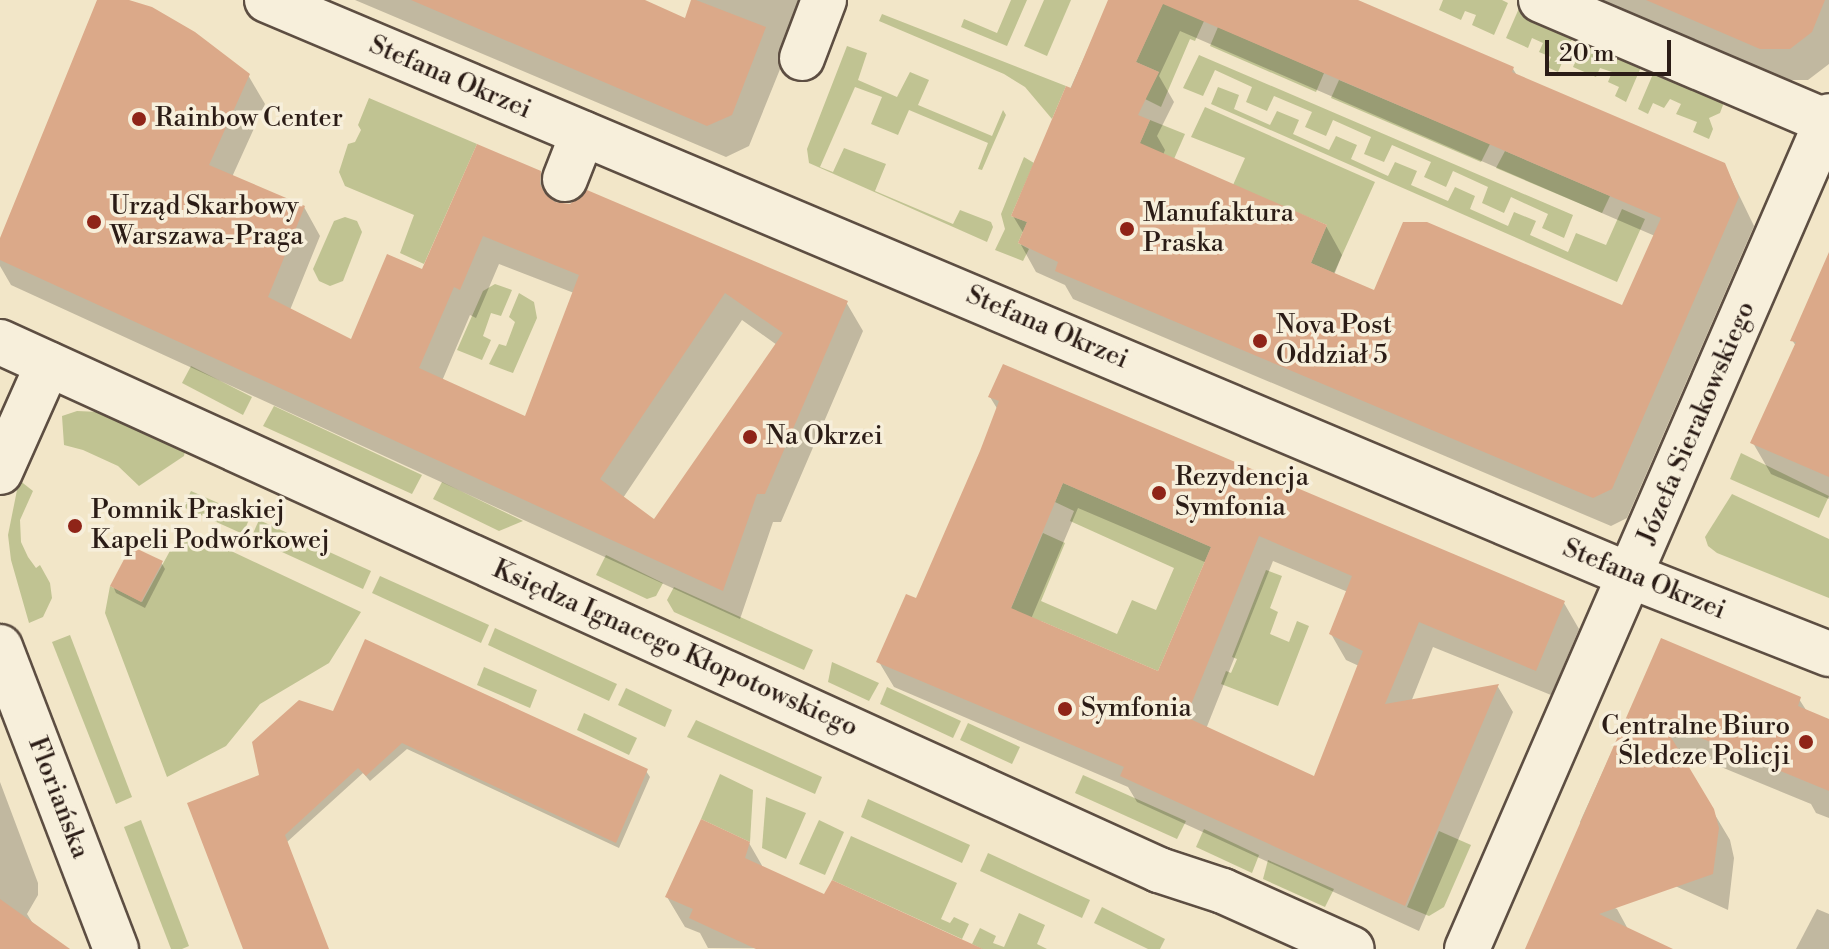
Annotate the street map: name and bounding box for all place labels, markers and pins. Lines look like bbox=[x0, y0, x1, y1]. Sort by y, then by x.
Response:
place label: Rainbow Center bbox=[155, 103, 343, 135]
marker: Rainbow Center bbox=[130, 110, 148, 128]
place label: Urząd Skarbowy Warszawa-Praga bbox=[110, 191, 303, 252]
place label: Manufaktura Praska bbox=[1143, 198, 1294, 260]
marker: Urząd Skarbowy Warszawa-Praga bbox=[85, 213, 103, 231]
marker: Manufaktura Praska bbox=[1118, 220, 1136, 238]
place label: Nova Post Oddział 5 bbox=[1276, 310, 1392, 372]
marker: Nova Post Oddział 5 bbox=[1251, 332, 1269, 350]
place label: Na Okrzei bbox=[766, 421, 883, 453]
marker: Na Okrzei bbox=[741, 428, 759, 446]
place label: Rezydencja Symfonia bbox=[1175, 462, 1309, 524]
marker: Rezydencja Symfonia bbox=[1150, 484, 1168, 502]
place label: Pomnik Praskiej Kapeli Podwórkowej bbox=[91, 495, 330, 556]
marker: Pomnik Praskiej Kapeli Podwórkowej bbox=[66, 517, 84, 535]
place label: Symfonia bbox=[1081, 693, 1192, 725]
marker: Symfonia bbox=[1056, 700, 1074, 718]
place label: Centralne Biuro Śledcze Policji bbox=[1601, 711, 1790, 772]
marker: Centralne Biuro Śledcze Policji bbox=[1797, 733, 1815, 751]

